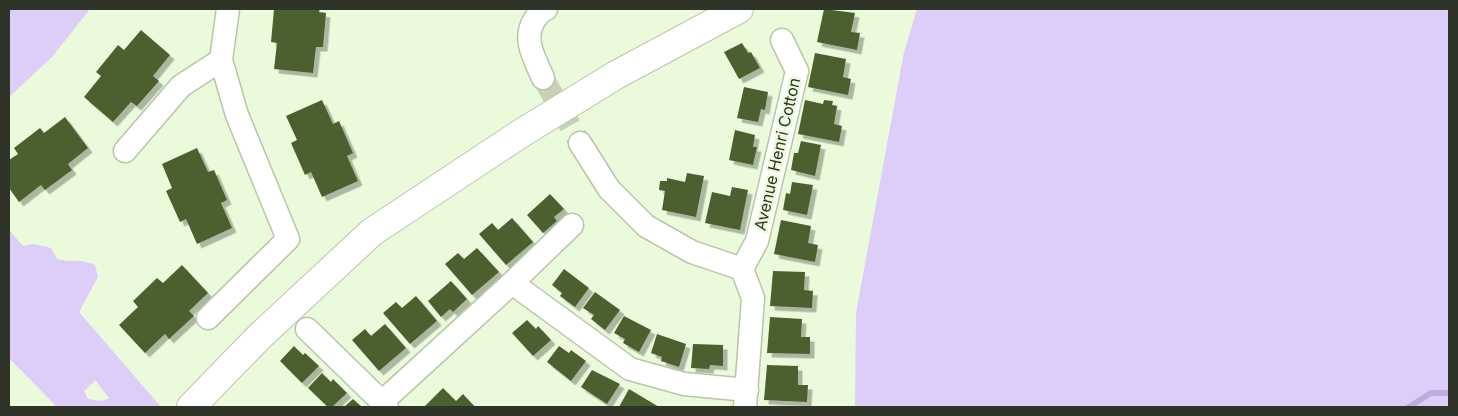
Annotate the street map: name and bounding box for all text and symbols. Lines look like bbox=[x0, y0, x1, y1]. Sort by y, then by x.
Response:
street label: Avenue Henri Cotton bbox=[750, 76, 804, 232]

